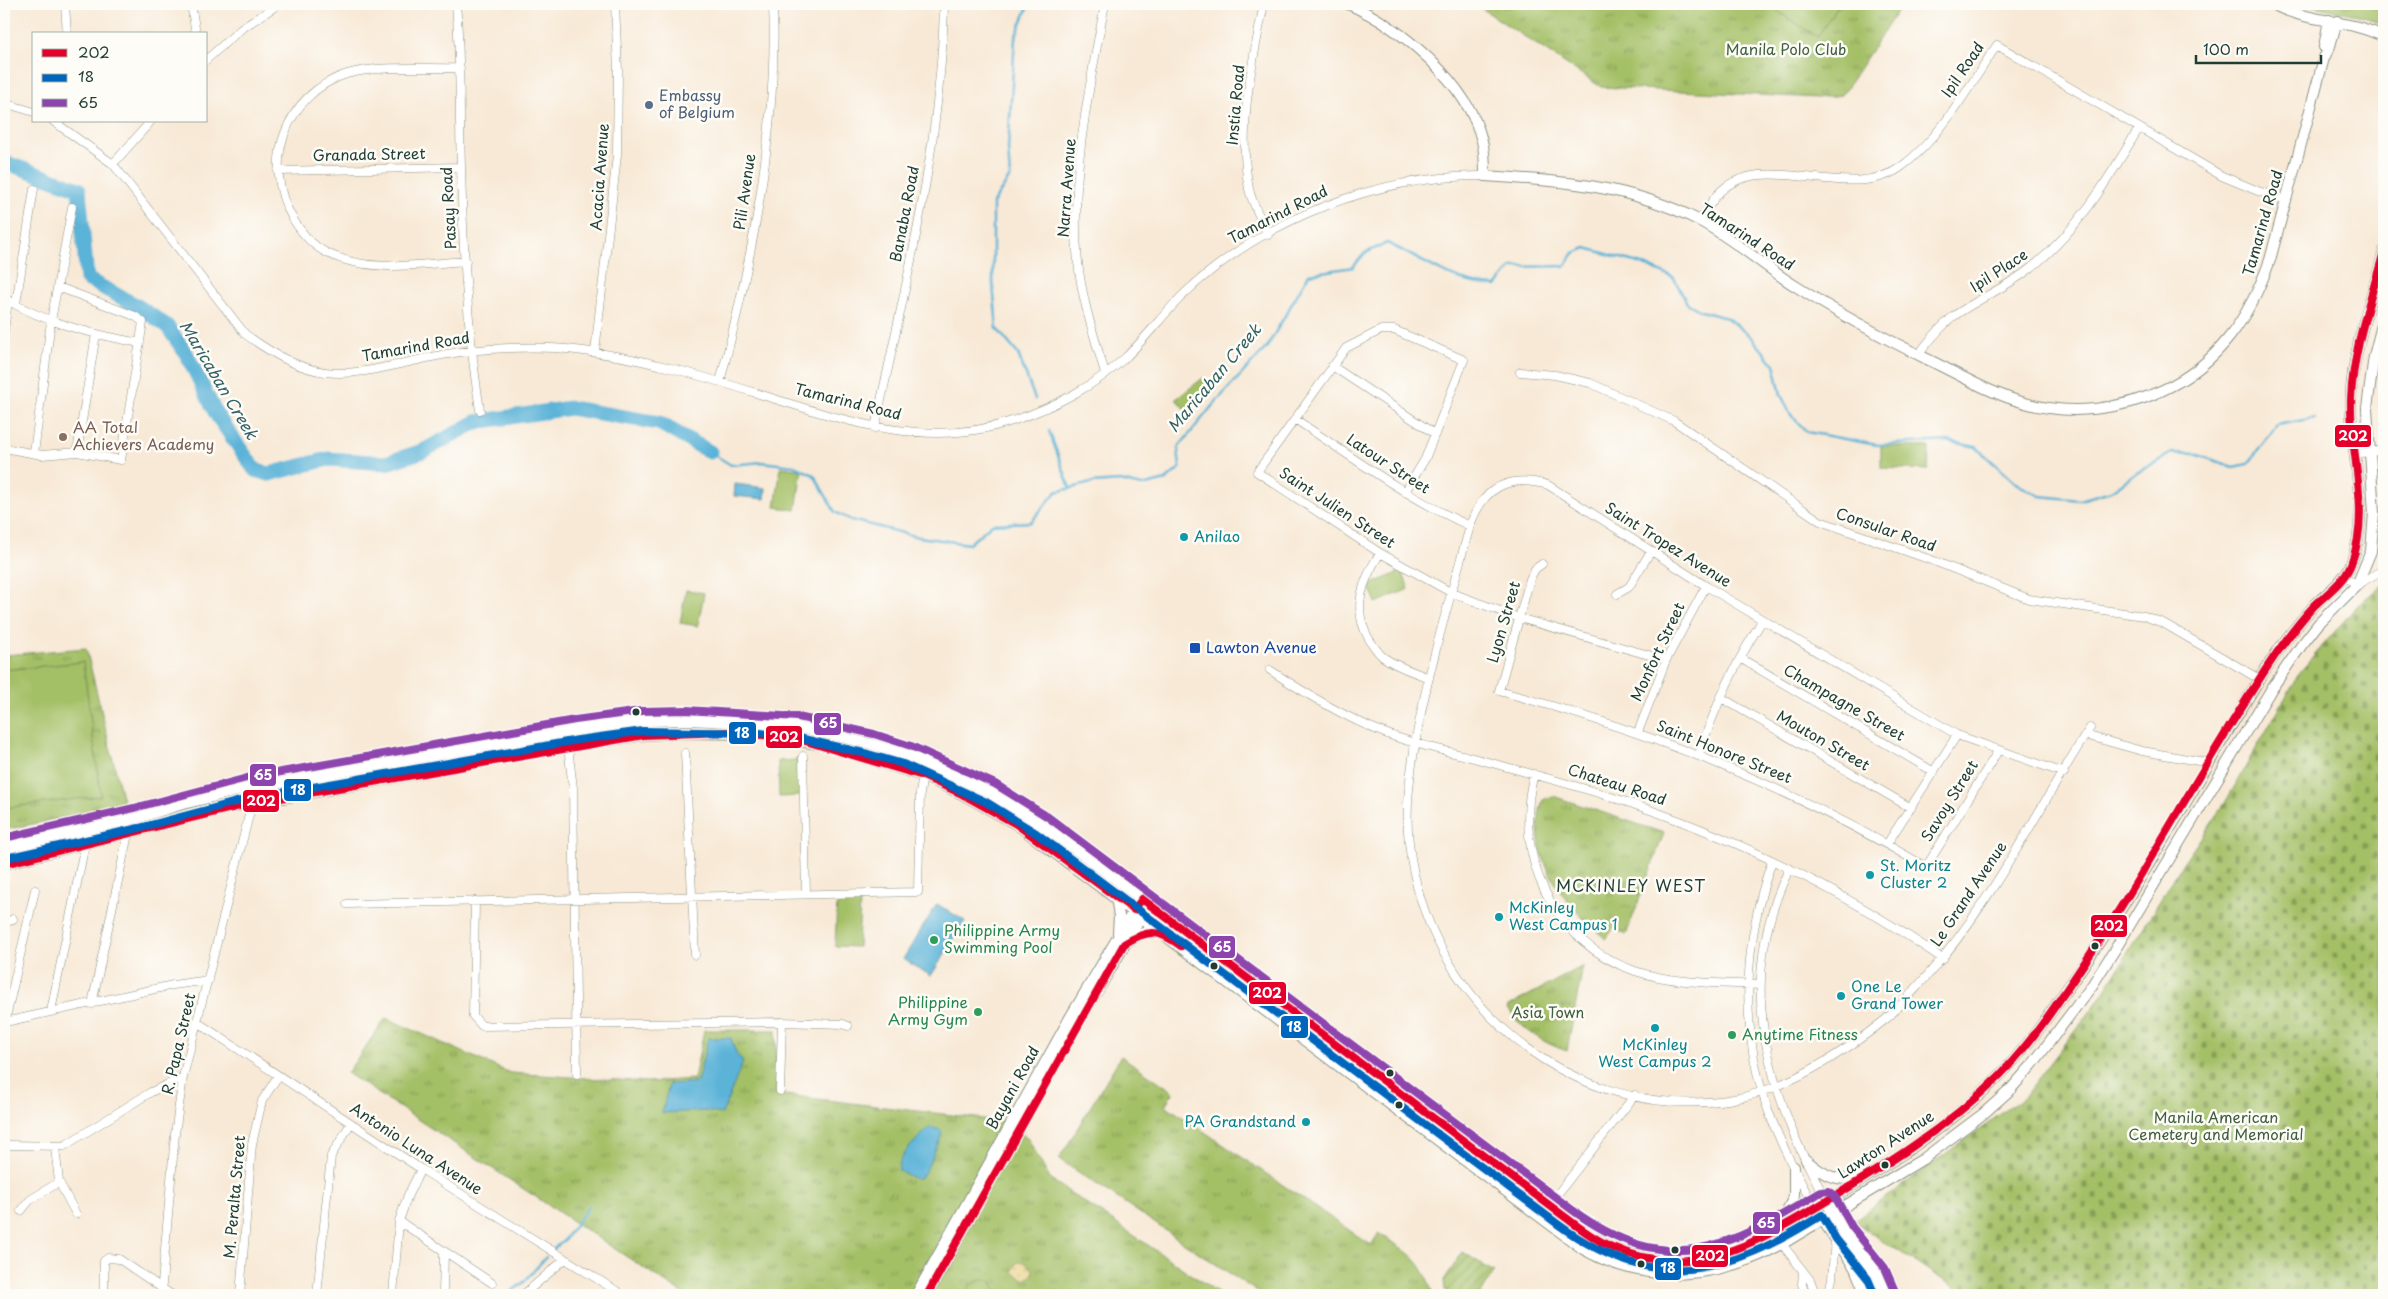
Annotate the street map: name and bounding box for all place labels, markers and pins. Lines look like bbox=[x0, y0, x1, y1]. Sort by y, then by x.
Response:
place label: Embassy of Belgium bbox=[659, 83, 735, 123]
marker: Embassy of Belgium bbox=[643, 99, 655, 111]
place label: AA Total Achievers Academy bbox=[73, 415, 214, 455]
marker: AA Total Achievers Academy bbox=[57, 431, 69, 443]
place label: Anilao bbox=[1194, 524, 1240, 547]
marker: Anilao bbox=[1178, 531, 1190, 543]
place label: Lawton Avenue bbox=[1206, 635, 1317, 658]
marker: Lawton Avenue bbox=[1188, 641, 1202, 655]
unlabelled marker bbox=[631, 707, 641, 717]
place label: St. Moritz Cluster 2 bbox=[1880, 853, 1951, 893]
marker: St. Moritz Cluster 2 bbox=[1864, 869, 1876, 881]
place label: McKinley West Campus 1 bbox=[1509, 895, 1618, 935]
marker: McKinley West Campus 1 bbox=[1493, 911, 1505, 923]
place label: Philippine Army Swimming Pool bbox=[944, 918, 1060, 958]
marker: Philippine Army Swimming Pool bbox=[928, 934, 940, 946]
unlabelled marker bbox=[2090, 941, 2100, 951]
unlabelled marker bbox=[1209, 961, 1219, 971]
place label: One Le Grand Tower bbox=[1851, 974, 1943, 1014]
place label: Philippine Army Gym bbox=[888, 990, 968, 1030]
marker: One Le Grand Tower bbox=[1835, 990, 1847, 1002]
marker: Philippine Army Gym bbox=[972, 1006, 984, 1018]
marker: McKinley West Campus 2 bbox=[1649, 1022, 1661, 1034]
place label: Anytime Fitness bbox=[1742, 1022, 1858, 1045]
marker: Anytime Fitness bbox=[1726, 1029, 1738, 1041]
place label: McKinley West Campus 2 bbox=[1598, 1032, 1712, 1072]
unlabelled marker bbox=[1385, 1068, 1395, 1078]
unlabelled marker bbox=[1394, 1100, 1404, 1110]
place label: PA Grandstand bbox=[1184, 1109, 1296, 1132]
marker: PA Grandstand bbox=[1300, 1116, 1312, 1128]
unlabelled marker bbox=[1880, 1160, 1890, 1170]
unlabelled marker bbox=[1670, 1245, 1680, 1255]
unlabelled marker bbox=[1636, 1259, 1646, 1269]

